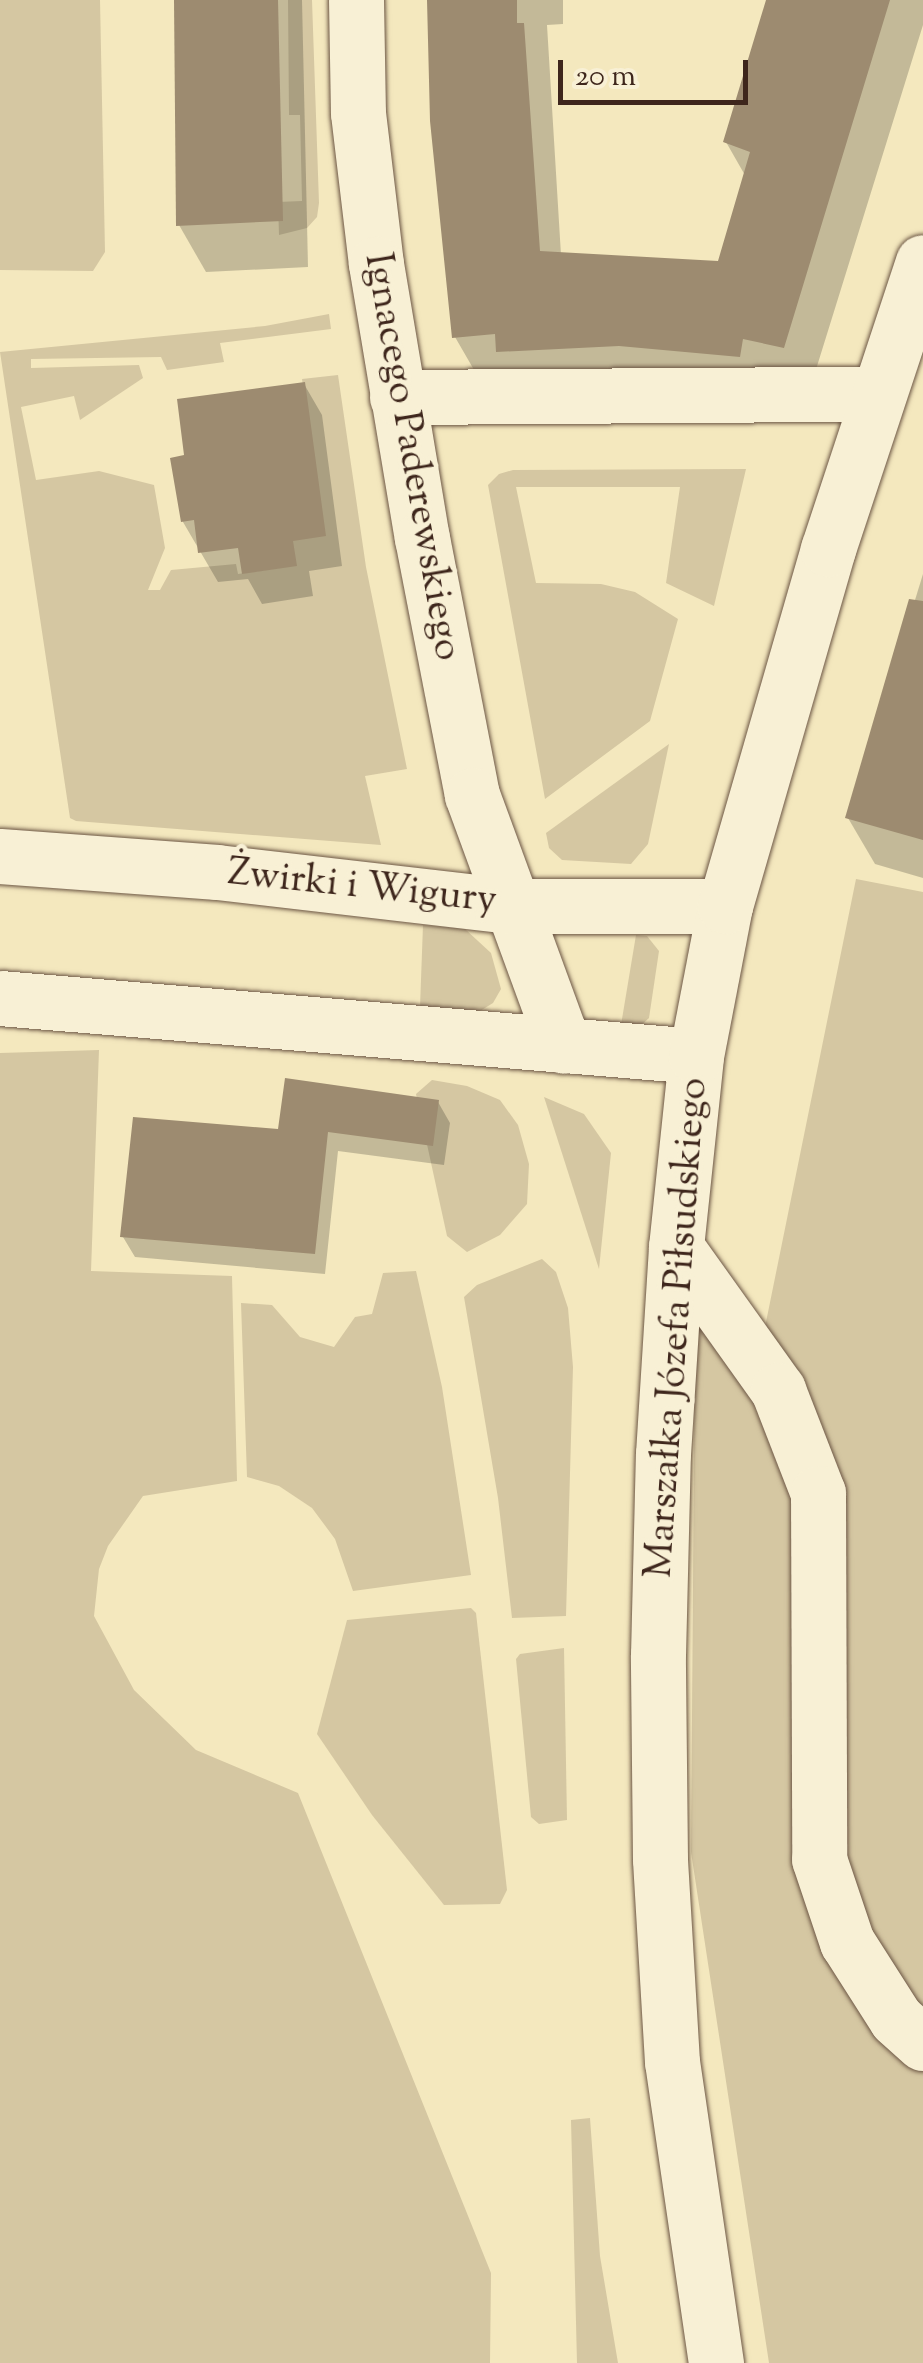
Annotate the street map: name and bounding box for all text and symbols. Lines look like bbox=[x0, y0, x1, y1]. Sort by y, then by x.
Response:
scale bar bbox=[563, 40, 753, 102]
text: 20 m bbox=[575, 56, 636, 99]
street label: Ignacego Paderewskiego bbox=[352, 250, 470, 664]
street label: Żwirki i Wigury bbox=[225, 850, 499, 926]
street label: Marszałka Józefa Piłsudskiego bbox=[637, 1076, 719, 1580]

